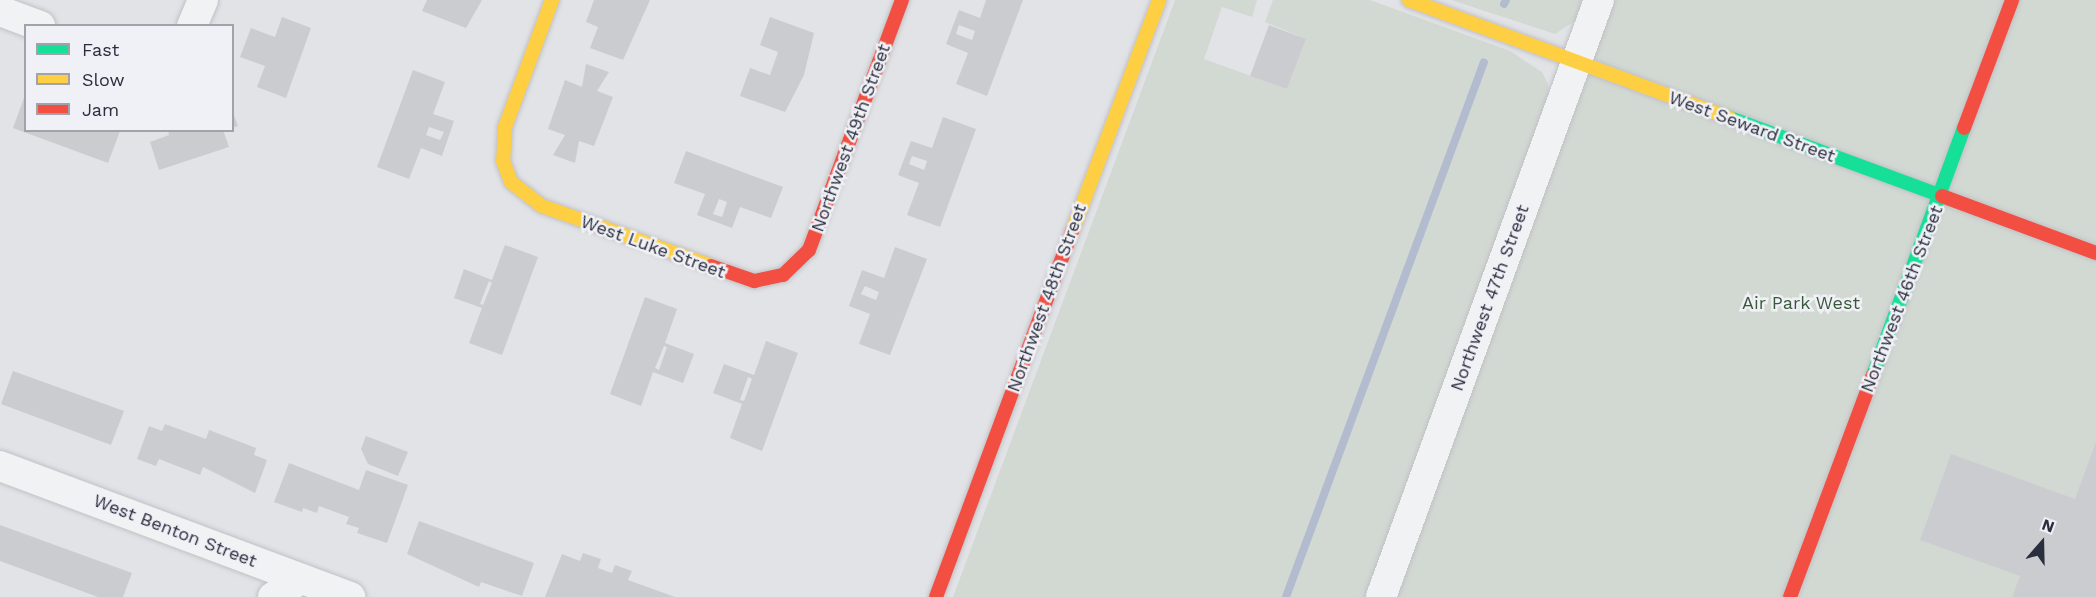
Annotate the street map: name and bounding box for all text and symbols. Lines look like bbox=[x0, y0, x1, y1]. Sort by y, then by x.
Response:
legend bbox=[24, 24, 234, 132]
text: Fast bbox=[82, 39, 119, 60]
street label: Northwest 49th Street bbox=[807, 41, 895, 235]
text: Slow bbox=[82, 69, 125, 90]
street label: West Seward Street bbox=[1666, 87, 1838, 167]
text: Jam bbox=[82, 99, 119, 120]
street label: Northwest 48th Street bbox=[1003, 201, 1091, 395]
street label: Northwest 47th Street bbox=[1446, 202, 1534, 394]
street label: Northwest 46th Street bbox=[1856, 202, 1948, 396]
street label: West Luke Street bbox=[578, 211, 728, 283]
park label: Air Park West bbox=[1741, 292, 1861, 314]
street label: West Benton Street bbox=[90, 490, 260, 572]
north arrow bbox=[2012, 513, 2072, 573]
text: N bbox=[2039, 515, 2057, 537]

